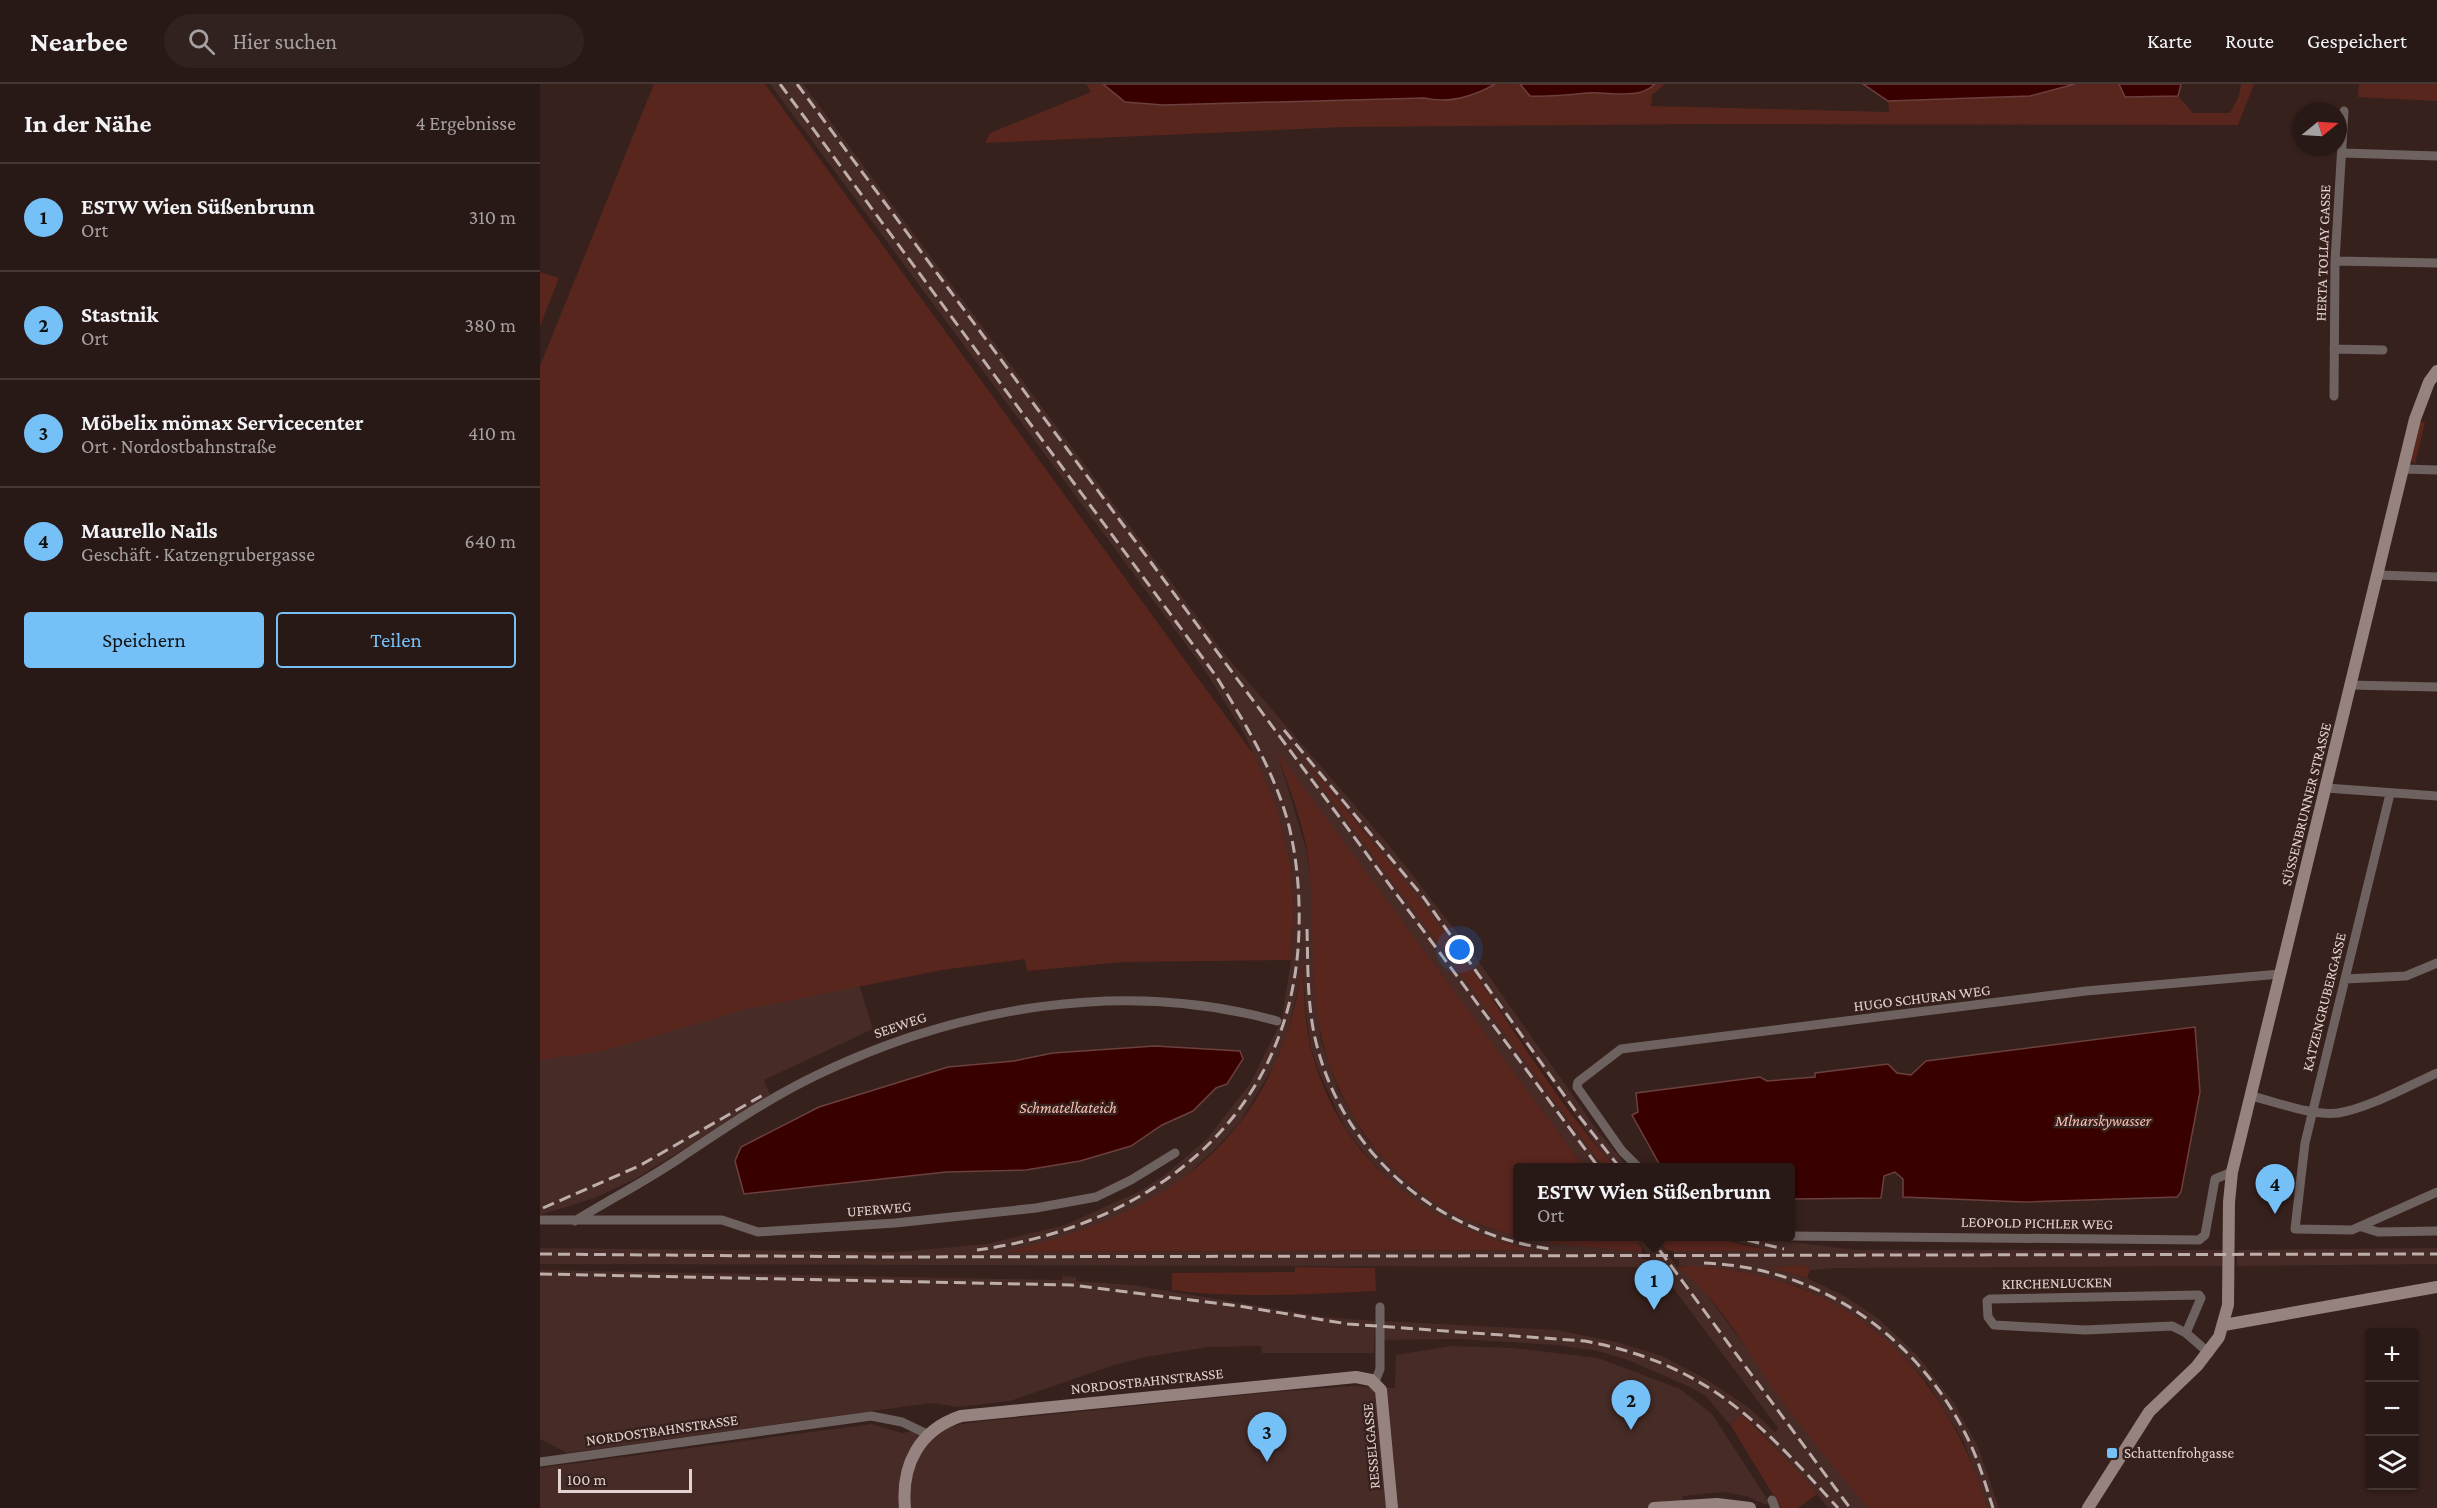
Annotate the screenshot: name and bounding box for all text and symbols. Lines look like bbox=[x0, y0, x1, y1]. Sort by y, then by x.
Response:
search box bbox=[164, 14, 584, 68]
icon: search bbox=[185, 25, 218, 58]
text: Nearbee bbox=[30, 26, 128, 57]
text: Hier suchen bbox=[233, 29, 337, 54]
text: Karte bbox=[2147, 29, 2192, 53]
text: Route bbox=[2225, 29, 2274, 53]
text: Gespeichert bbox=[2307, 29, 2407, 53]
north arrow bbox=[2293, 102, 2347, 156]
text: In der Nähe bbox=[24, 109, 152, 138]
text: 4 Ergebnisse bbox=[415, 112, 516, 134]
street label: HERTA TOLLAY GASSE bbox=[2313, 184, 2333, 322]
text: ESTW Wien Süßenbrunn bbox=[81, 194, 315, 219]
text: 1 bbox=[40, 206, 47, 228]
text: 310 m bbox=[469, 206, 516, 228]
text: Ort bbox=[81, 219, 108, 241]
text: Stastnik bbox=[81, 302, 158, 327]
text: 2 bbox=[38, 314, 49, 336]
text: 380 m bbox=[465, 314, 516, 336]
text: Ort bbox=[81, 327, 108, 349]
text: Möbelix mömax Servicecenter bbox=[81, 410, 363, 435]
text: 3 bbox=[39, 422, 48, 444]
text: 410 m bbox=[468, 422, 516, 444]
text: Ort · Nordostbahnstraße bbox=[81, 435, 276, 457]
text: Maurello Nails bbox=[81, 518, 218, 543]
text: 4 bbox=[38, 530, 49, 552]
text: 640 m bbox=[464, 530, 516, 552]
text: Geschäft · Katzengrubergasse bbox=[81, 543, 315, 565]
button: Speichern bbox=[24, 612, 264, 668]
button: Teilen bbox=[276, 612, 516, 668]
street label: SÜSSENBRUNNER STRASSE bbox=[2278, 721, 2334, 887]
street label: KATZENGRUBERGASSE bbox=[2299, 931, 2349, 1073]
your location bbox=[1445, 935, 1474, 964]
street label: HUGO SCHURAN WEG bbox=[1853, 982, 1991, 1014]
street label: SEEWEG bbox=[872, 1009, 928, 1041]
water label: Schmatelkateich bbox=[1019, 1099, 1117, 1116]
water label: Mlnarskywasser bbox=[2054, 1112, 2152, 1130]
popup bbox=[1513, 1163, 1795, 1241]
pin: 4 bbox=[2256, 1164, 2294, 1214]
text: ESTW Wien Süßenbrunn bbox=[1537, 1179, 1771, 1204]
street label: UFERWEG bbox=[846, 1198, 912, 1220]
text: Ort bbox=[1537, 1204, 1564, 1226]
street label: LEOPOLD PICHLER WEG bbox=[1961, 1214, 2113, 1232]
pin: 1 bbox=[1634, 1260, 1674, 1310]
street label: KIRCHENLUCKEN bbox=[2002, 1274, 2113, 1292]
map controls bbox=[2365, 1328, 2419, 1490]
button: + bbox=[2365, 1328, 2419, 1382]
street label: NORDOSTBAHNSTRASSE bbox=[1070, 1365, 1224, 1397]
pin: 2 bbox=[1612, 1380, 1650, 1430]
button: − bbox=[2365, 1382, 2419, 1436]
street label: RESSELGASSE bbox=[1359, 1402, 1383, 1490]
street label: NORDOSTBAHNSTRASSE bbox=[585, 1411, 739, 1449]
pin: 3 bbox=[1248, 1412, 1286, 1462]
button: layers bbox=[2365, 1436, 2419, 1490]
place label: Schattenfrohgasse bbox=[2124, 1445, 2234, 1462]
marker: Schattenfrohgasse bbox=[2105, 1446, 2119, 1460]
scale bar bbox=[558, 1466, 692, 1494]
text: 100 m bbox=[567, 1471, 606, 1488]

